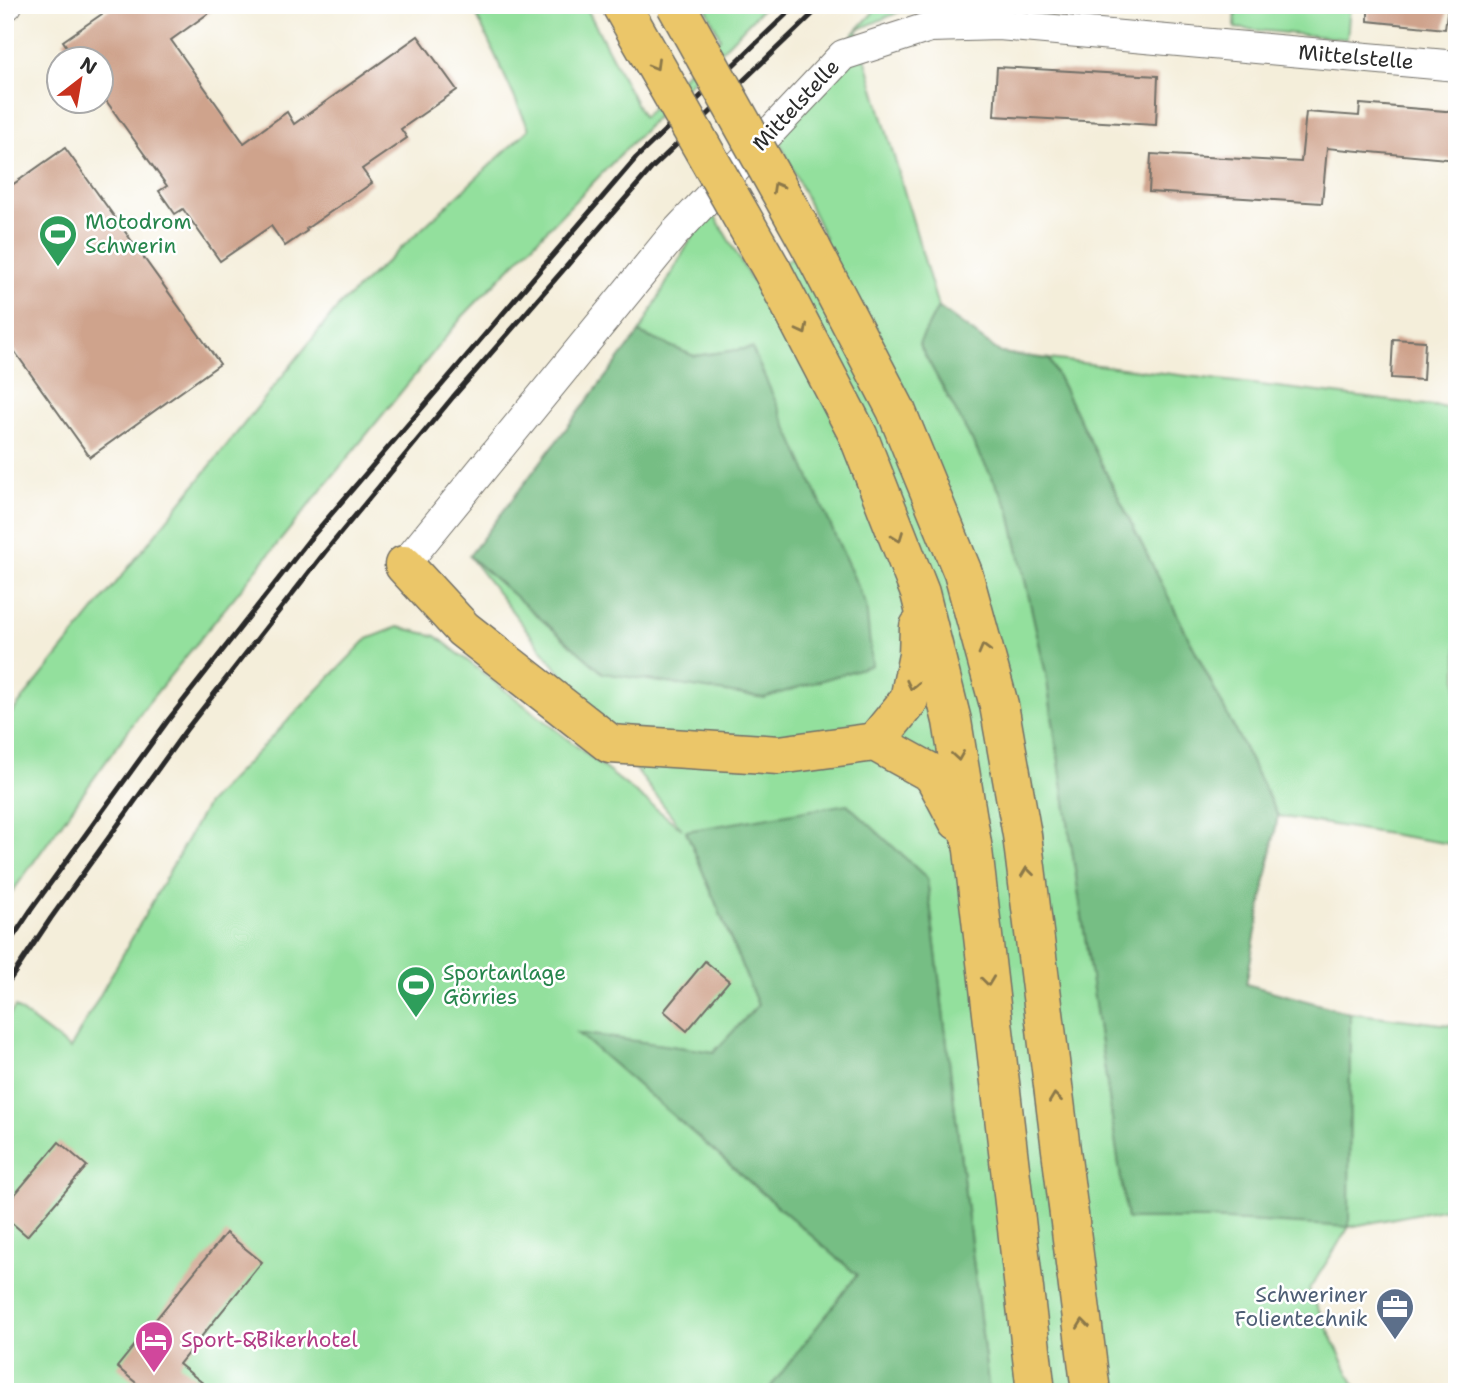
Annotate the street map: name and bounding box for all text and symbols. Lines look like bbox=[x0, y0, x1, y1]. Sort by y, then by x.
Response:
street label: Mittelstelle bbox=[1297, 38, 1415, 76]
north arrow bbox=[46, 46, 116, 116]
text: N bbox=[76, 51, 101, 80]
street label: Mittelstelle bbox=[746, 53, 846, 157]
one-way arrow bbox=[647, 57, 660, 70]
one-way arrow bbox=[772, 182, 785, 195]
place label: Motodrom Schwerin bbox=[85, 208, 192, 260]
sports icon: Motodrom Schwerin bbox=[37, 213, 79, 268]
one-way arrow bbox=[795, 323, 809, 335]
one-way arrow bbox=[889, 530, 903, 542]
one-way arrow bbox=[977, 644, 992, 656]
one-way arrow bbox=[905, 679, 920, 691]
one-way arrow bbox=[950, 750, 965, 762]
one-way arrow bbox=[1019, 867, 1034, 878]
place label: Sportanlage Görries bbox=[443, 959, 566, 1011]
sports icon: Sportanlage Görries bbox=[395, 964, 437, 1019]
one-way arrow bbox=[981, 975, 996, 987]
one-way arrow bbox=[1047, 1092, 1062, 1104]
place label: Schweriner Folientechnik bbox=[1235, 1281, 1368, 1333]
office icon: Schweriner Folientechnik bbox=[1374, 1286, 1416, 1341]
one-way arrow bbox=[1075, 1318, 1090, 1330]
hotel icon: Sport-&Bikerhotel bbox=[133, 1319, 175, 1374]
place label: Sport-&Bikerhotel bbox=[181, 1326, 359, 1354]

